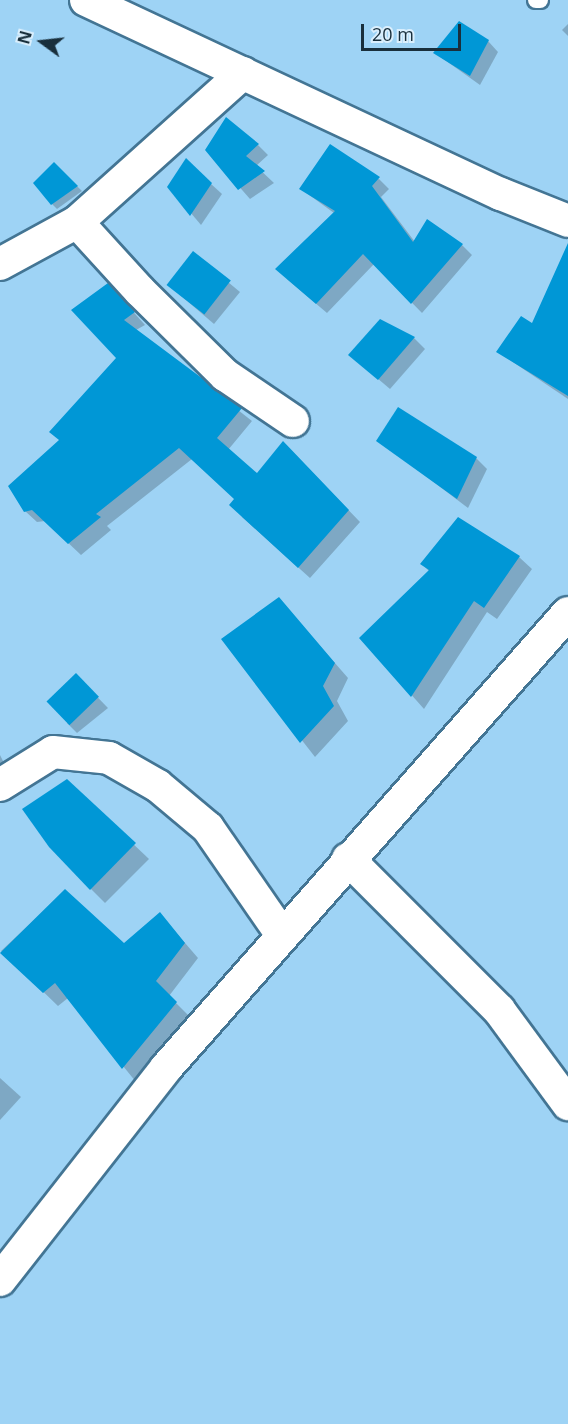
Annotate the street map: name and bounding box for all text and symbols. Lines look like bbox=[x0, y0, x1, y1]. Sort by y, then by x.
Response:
north arrow bbox=[12, 12, 72, 72]
scale bar bbox=[364, 12, 464, 50]
text: 20 m bbox=[372, 22, 414, 46]
text: N bbox=[12, 28, 37, 46]

